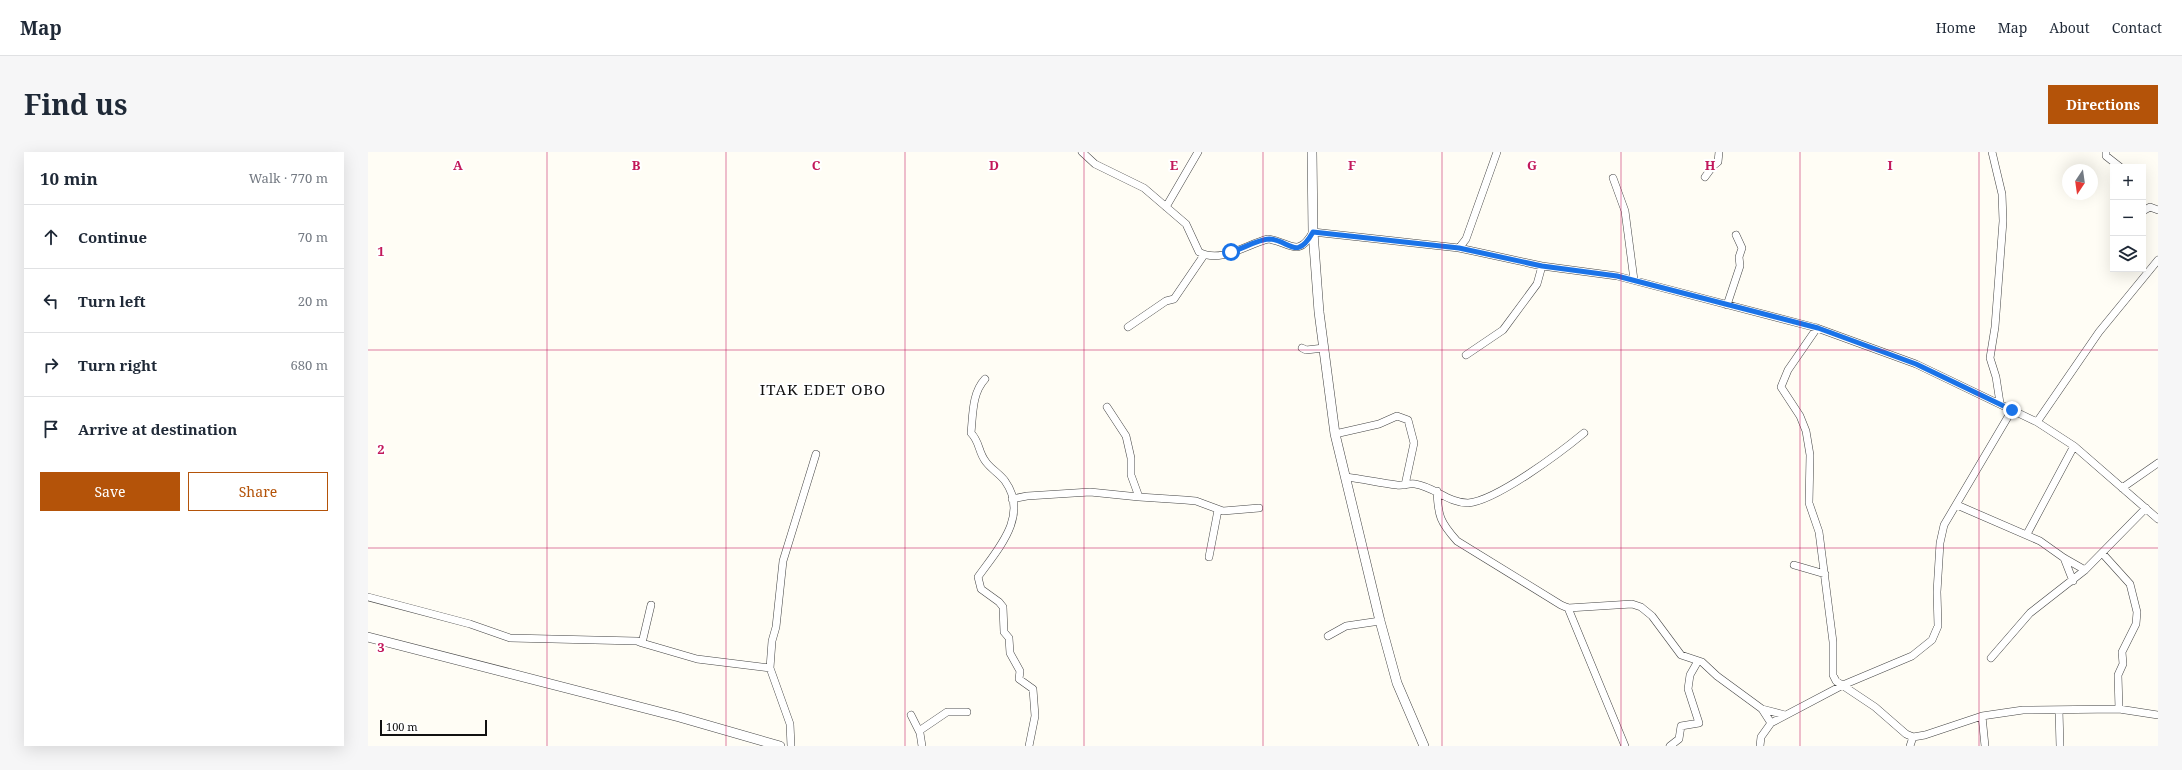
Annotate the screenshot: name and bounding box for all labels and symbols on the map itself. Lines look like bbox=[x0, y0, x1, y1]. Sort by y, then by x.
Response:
text: A bbox=[453, 156, 463, 174]
text: B bbox=[632, 156, 641, 174]
text: C bbox=[812, 156, 821, 174]
text: D bbox=[989, 156, 999, 174]
text: E bbox=[1170, 156, 1179, 174]
text: F bbox=[1348, 156, 1356, 174]
text: G bbox=[1527, 156, 1537, 174]
text: H bbox=[1705, 156, 1716, 174]
text: I bbox=[1887, 156, 1893, 174]
north arrow bbox=[2062, 164, 2098, 200]
text: 1 bbox=[377, 242, 385, 260]
route start bbox=[1222, 243, 1240, 261]
district label: ITAK EDET OBO bbox=[760, 379, 886, 399]
route end bbox=[2003, 401, 2021, 419]
text: 2 bbox=[377, 440, 385, 458]
text: 3 bbox=[377, 638, 385, 656]
scale bar bbox=[380, 718, 487, 737]

